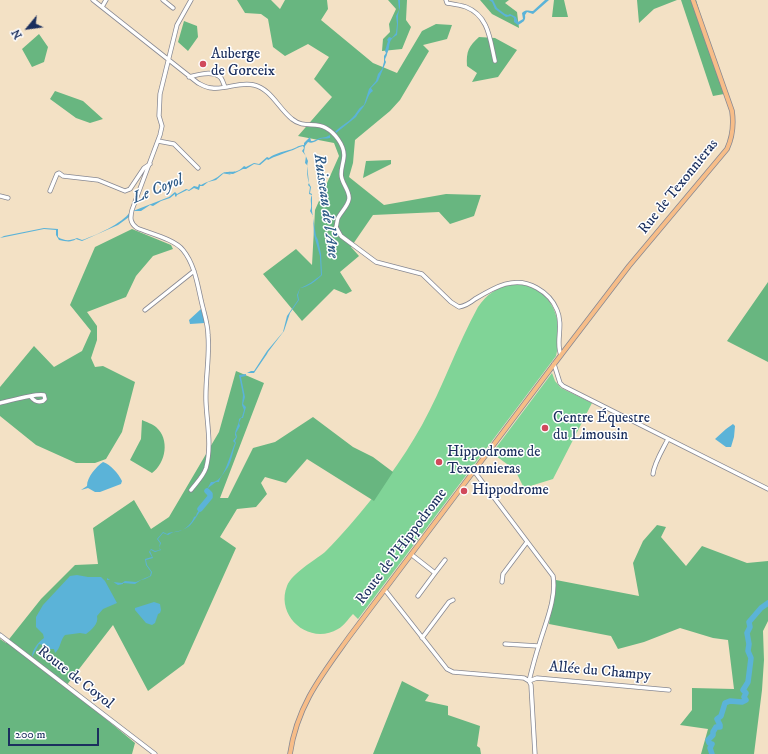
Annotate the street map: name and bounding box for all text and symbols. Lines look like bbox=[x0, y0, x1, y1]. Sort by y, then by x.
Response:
north arrow bbox=[8, 8, 48, 48]
text: N bbox=[9, 26, 26, 41]
place label: Auberge de Gorceix bbox=[211, 46, 275, 81]
marker: Auberge de Gorceix bbox=[198, 59, 208, 69]
street label: Rue de Texonnieras bbox=[635, 136, 723, 238]
water label: Ruisseau de l'Ane bbox=[308, 153, 342, 259]
water label: Le Coyol bbox=[130, 171, 186, 209]
place label: Centre Équestre du Limousin bbox=[553, 410, 650, 445]
marker: Centre Équestre du Limousin bbox=[540, 423, 550, 433]
place label: Hippodrome de Texonnieras bbox=[447, 444, 541, 479]
marker: Hippodrome de Texonnieras bbox=[434, 457, 444, 467]
place label: Hippodrome bbox=[472, 482, 549, 500]
street label: Route de l'Hippodrome bbox=[353, 485, 451, 609]
marker: Hippodrome bbox=[459, 486, 469, 496]
street label: Route de Coyol bbox=[33, 643, 117, 713]
street label: Allée du Champy bbox=[548, 659, 652, 685]
scale bar bbox=[10, 720, 101, 746]
text: 200 m bbox=[15, 727, 45, 742]

